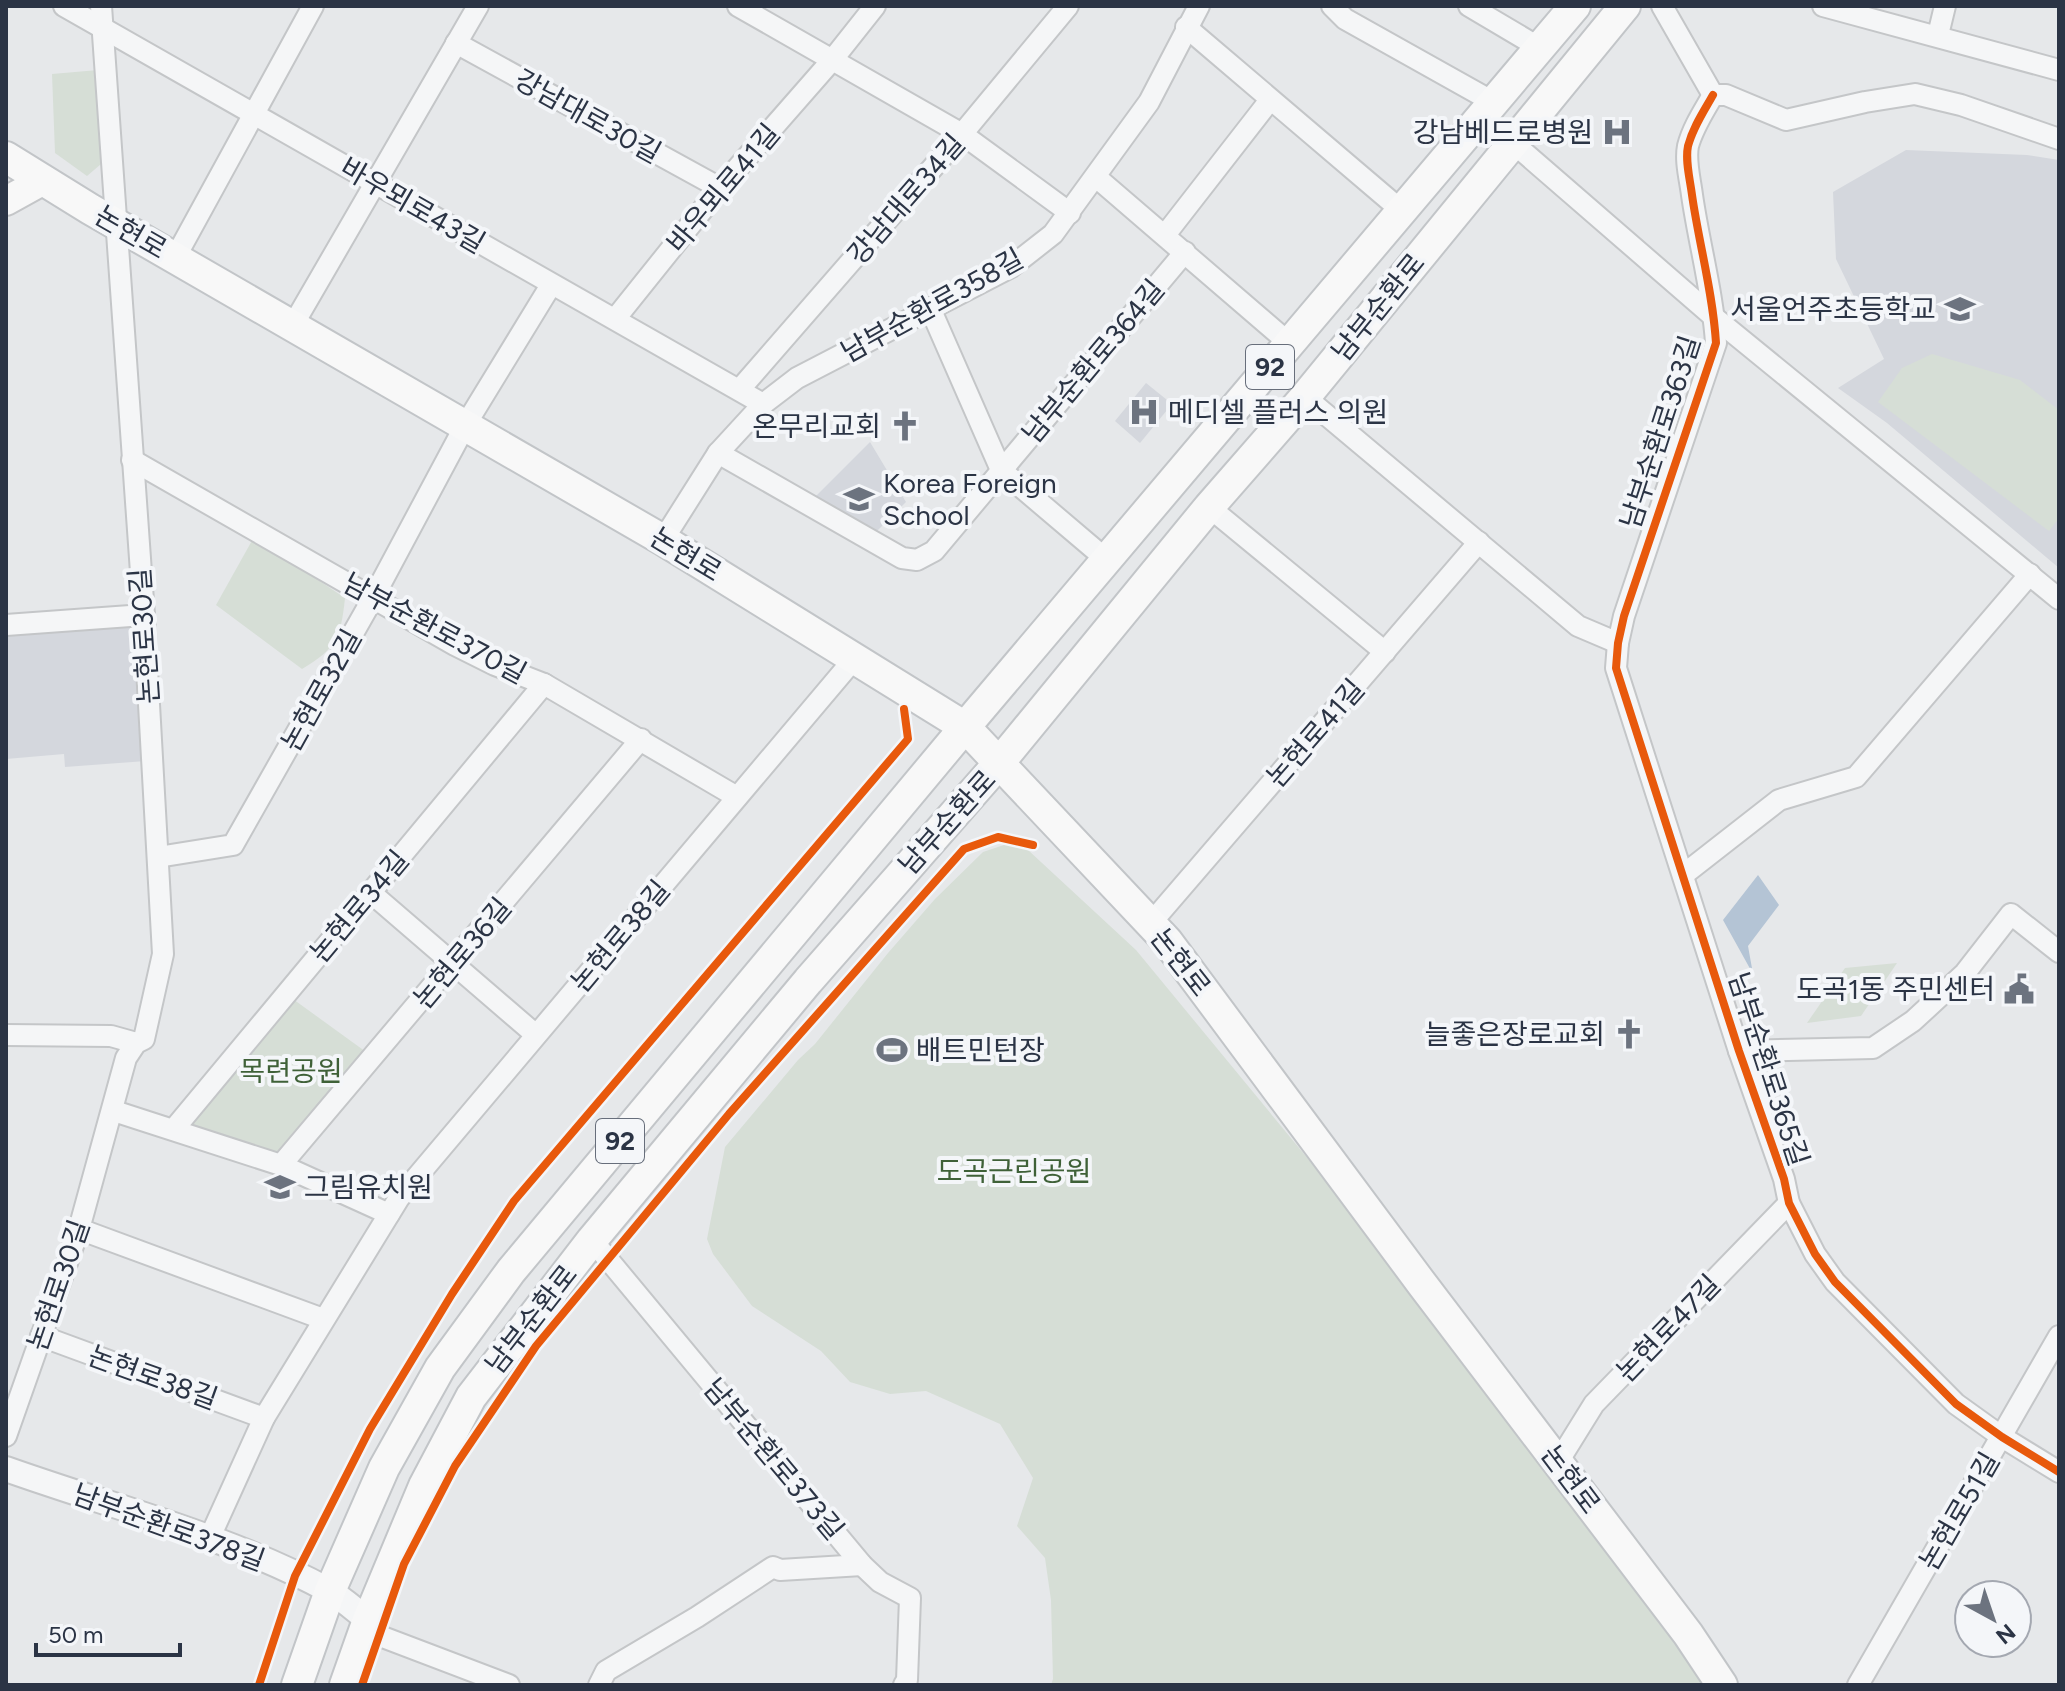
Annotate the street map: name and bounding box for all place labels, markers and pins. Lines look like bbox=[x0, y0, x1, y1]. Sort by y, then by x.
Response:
place label: 강남베드로병원 bbox=[1413, 115, 1593, 149]
hospital icon: 강남베드로병원 bbox=[1600, 115, 1634, 149]
place label: 서울언주초등학교 bbox=[1730, 292, 1936, 326]
school or university icon: 서울언주초등학교 bbox=[1943, 292, 1977, 326]
hospital icon: 메디셀 플러스 의원 bbox=[1127, 395, 1161, 429]
place label: 메디셀 플러스 의원 bbox=[1168, 395, 1388, 429]
place label: 온무리교회 bbox=[752, 409, 881, 443]
church icon: 온무리교회 bbox=[888, 409, 922, 443]
place label: Korea Foreign School bbox=[883, 466, 1057, 532]
school or university icon: Korea Foreign School bbox=[842, 482, 876, 516]
place label: 도곡1동 주민센터 bbox=[1796, 972, 1995, 1006]
public building icon: 도곡1동 주민센터 bbox=[2002, 972, 2036, 1006]
place label: 늘좋은장로교회 bbox=[1425, 1017, 1605, 1051]
church icon: 늘좋은장로교회 bbox=[1612, 1017, 1646, 1051]
sports icon: 배트민턴장 bbox=[875, 1033, 909, 1067]
place label: 배트민턴장 bbox=[916, 1033, 1045, 1067]
school or university icon: 그림유치원 bbox=[263, 1170, 297, 1204]
place label: 그림유치원 bbox=[304, 1170, 433, 1204]

